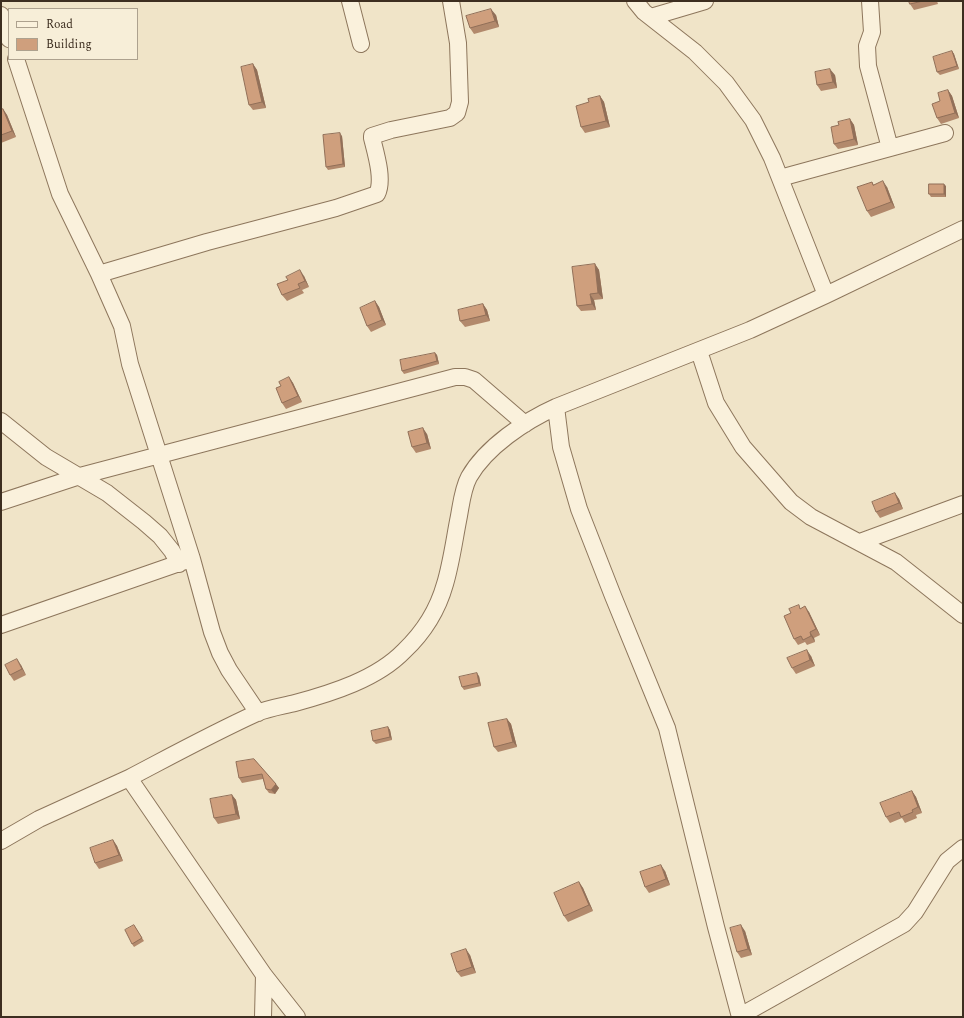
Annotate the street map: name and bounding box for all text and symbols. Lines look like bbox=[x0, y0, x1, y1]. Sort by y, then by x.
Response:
legend bbox=[8, 8, 138, 60]
text: Road bbox=[46, 15, 73, 34]
text: Building bbox=[46, 35, 92, 54]

